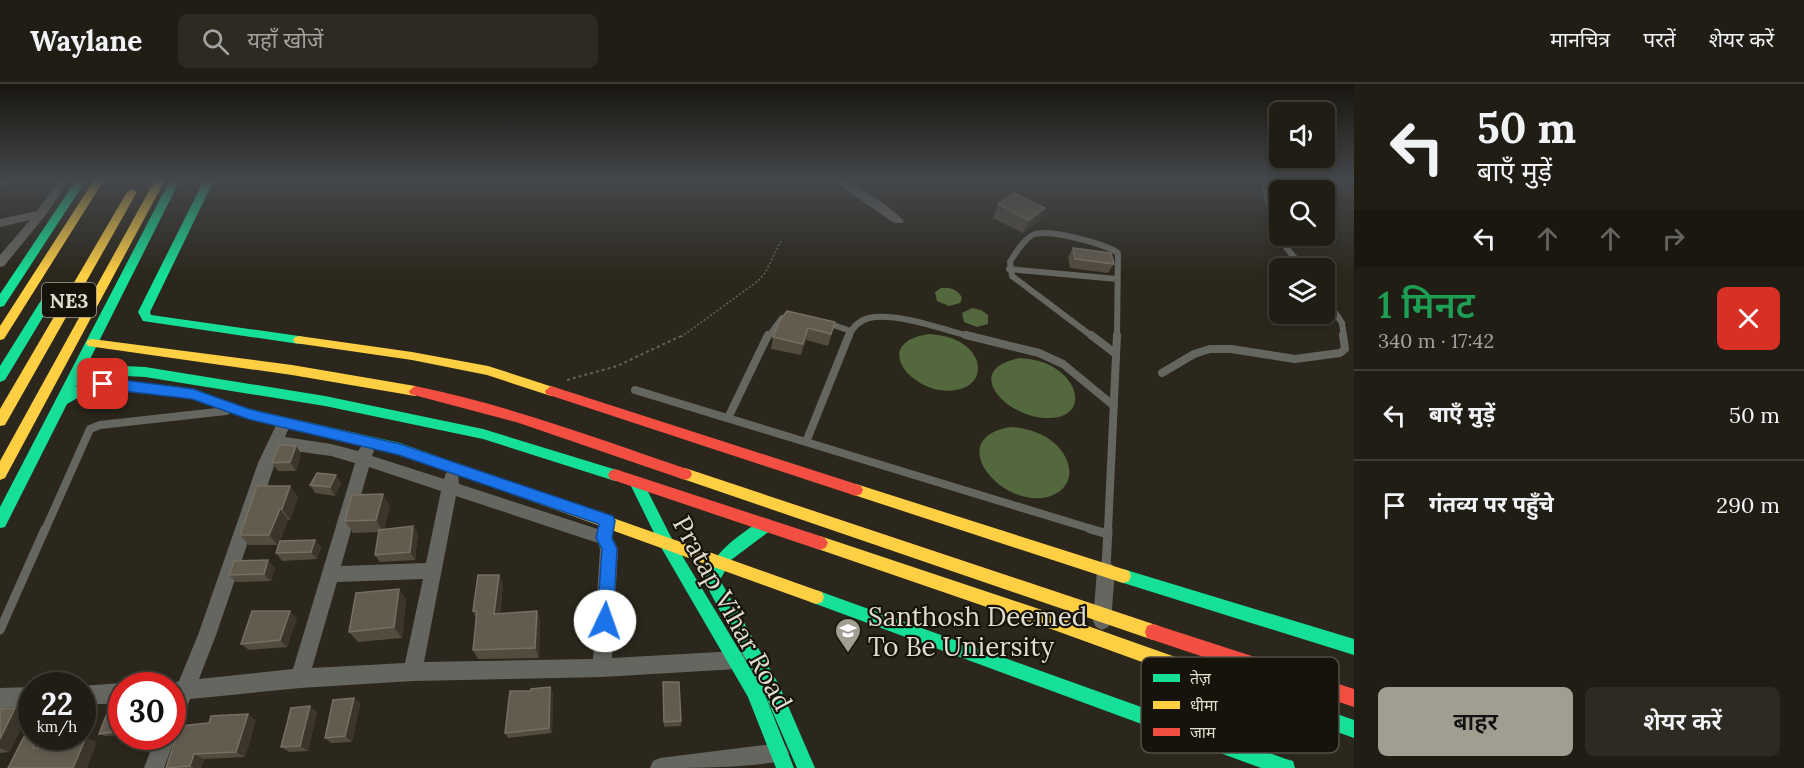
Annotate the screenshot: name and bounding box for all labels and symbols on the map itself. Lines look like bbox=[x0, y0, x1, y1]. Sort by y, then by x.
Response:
road number: NE3 bbox=[42, 283, 96, 317]
pin bbox=[77, 358, 128, 409]
street label: Pratap Vihar Road bbox=[666, 510, 800, 716]
position arrow bbox=[573, 589, 637, 653]
place label: Santhosh Deemed To Be Uniersity bbox=[868, 600, 1087, 663]
school or university icon: Santhosh Deemed To Be Uniersity bbox=[833, 616, 863, 654]
legend bbox=[1141, 657, 1339, 753]
text: तेज़ bbox=[1190, 668, 1212, 688]
speed limit sign: 30 bbox=[108, 672, 186, 750]
text: धीमा bbox=[1190, 695, 1219, 715]
text: जाम bbox=[1190, 722, 1216, 742]

